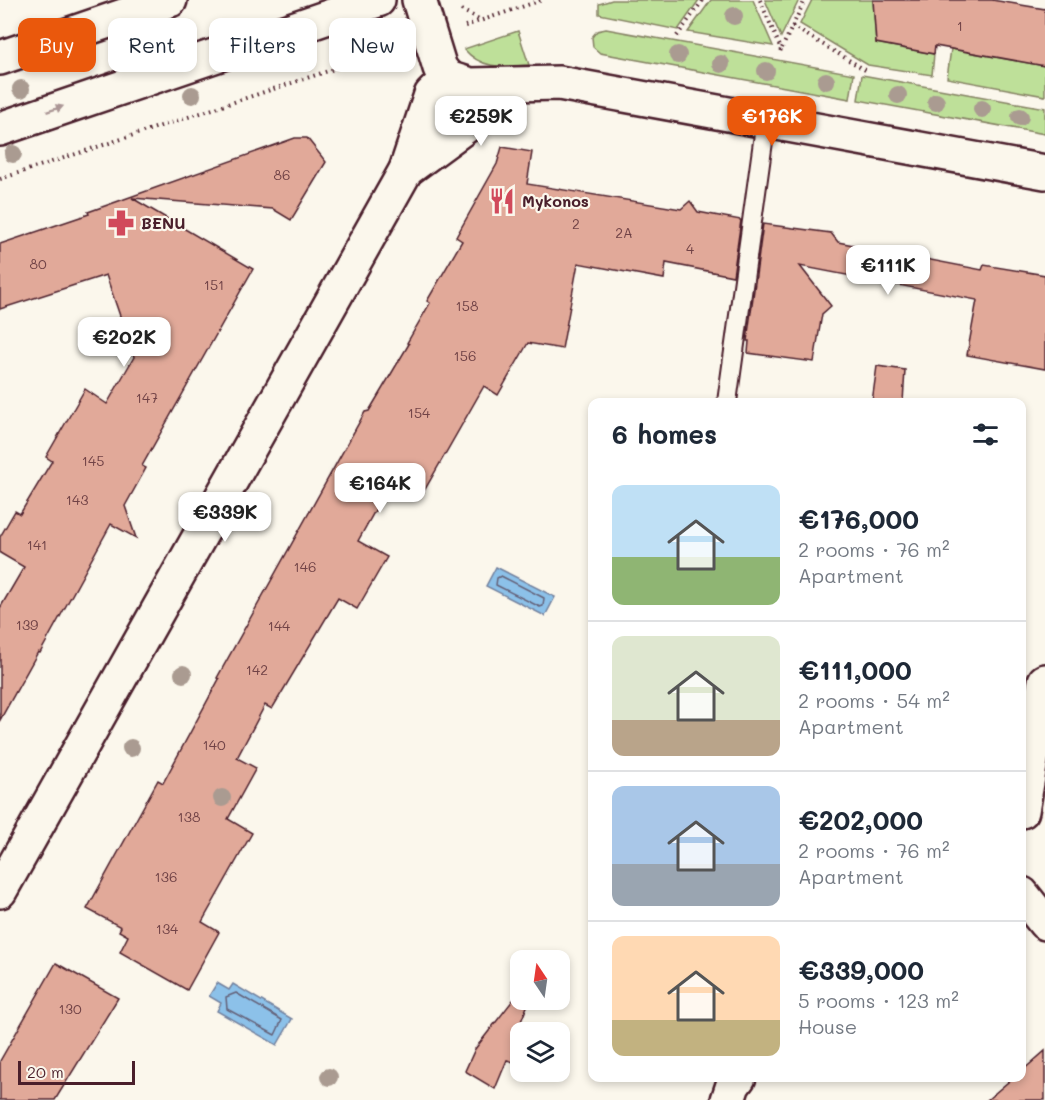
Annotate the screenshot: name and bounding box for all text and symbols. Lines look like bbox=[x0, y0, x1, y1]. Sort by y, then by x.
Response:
house number: 1 bbox=[957, 16, 963, 35]
chip: Buy bbox=[18, 18, 96, 72]
chip: Rent bbox=[108, 18, 197, 72]
chip: Filters bbox=[209, 18, 317, 72]
chip: New bbox=[329, 18, 416, 72]
pin: €259K bbox=[439, 96, 523, 147]
pin: €176K bbox=[730, 96, 814, 147]
text: €259K bbox=[449, 102, 513, 128]
text: €176K bbox=[741, 102, 803, 128]
one-way arrow bbox=[46, 104, 64, 114]
house number: 86 bbox=[274, 165, 290, 184]
restaurant icon: Mykonos bbox=[487, 186, 517, 216]
place label: Mykonos bbox=[522, 190, 589, 211]
pharmacy icon: BENU bbox=[106, 208, 136, 238]
place label: BENU bbox=[141, 212, 185, 233]
house number: 2 bbox=[572, 214, 580, 233]
house number: 2A bbox=[615, 223, 633, 242]
house number: 4 bbox=[686, 239, 695, 258]
pin: €111K bbox=[846, 245, 930, 296]
text: €111K bbox=[860, 251, 916, 277]
house number: 80 bbox=[29, 254, 47, 273]
house number: 151 bbox=[204, 275, 224, 294]
house number: 158 bbox=[456, 296, 478, 315]
pin: €202K bbox=[82, 317, 166, 368]
text: €202K bbox=[92, 323, 156, 349]
house number: 156 bbox=[454, 346, 476, 365]
house number: 147 bbox=[136, 388, 158, 407]
house number: 154 bbox=[408, 403, 431, 422]
text: 6 homes bbox=[612, 417, 717, 451]
icon: filters bbox=[969, 418, 1002, 451]
house number: 145 bbox=[82, 451, 104, 470]
pin: €164K bbox=[338, 463, 422, 514]
text: €164K bbox=[348, 469, 412, 495]
house number: 143 bbox=[66, 490, 88, 509]
pin: €339K bbox=[183, 492, 267, 543]
text: €339K bbox=[192, 498, 258, 524]
text: €176,000 bbox=[798, 502, 919, 536]
icon: home bbox=[660, 509, 732, 581]
house number: 141 bbox=[27, 535, 47, 554]
text: 2 rooms · 76 m² bbox=[798, 536, 950, 562]
house number: 146 bbox=[294, 557, 316, 576]
text: Apartment bbox=[798, 562, 904, 588]
house number: 139 bbox=[16, 615, 38, 634]
house number: 144 bbox=[268, 616, 291, 635]
text: €111,000 bbox=[798, 653, 912, 687]
house number: 142 bbox=[246, 660, 268, 679]
icon: home bbox=[660, 660, 732, 732]
text: 2 rooms · 54 m² bbox=[798, 687, 950, 713]
text: Apartment bbox=[798, 713, 904, 739]
house number: 140 bbox=[202, 735, 226, 754]
text: €202,000 bbox=[798, 803, 923, 837]
house number: 138 bbox=[178, 807, 200, 826]
icon: home bbox=[660, 810, 732, 882]
text: 2 rooms · 76 m² bbox=[798, 837, 950, 863]
text: Apartment bbox=[798, 863, 904, 889]
house number: 136 bbox=[155, 867, 177, 886]
house number: 134 bbox=[156, 919, 179, 938]
north arrow bbox=[510, 950, 570, 1010]
map controls bbox=[510, 950, 570, 1082]
text: €339,000 bbox=[798, 953, 924, 987]
icon: home bbox=[660, 960, 732, 1032]
text: 5 rooms · 123 m² bbox=[798, 987, 959, 1013]
house number: 130 bbox=[58, 999, 82, 1018]
text: House bbox=[798, 1013, 857, 1039]
button: layers bbox=[510, 1022, 570, 1082]
scale bar bbox=[18, 1058, 135, 1086]
text: 20 m bbox=[27, 1061, 64, 1082]

